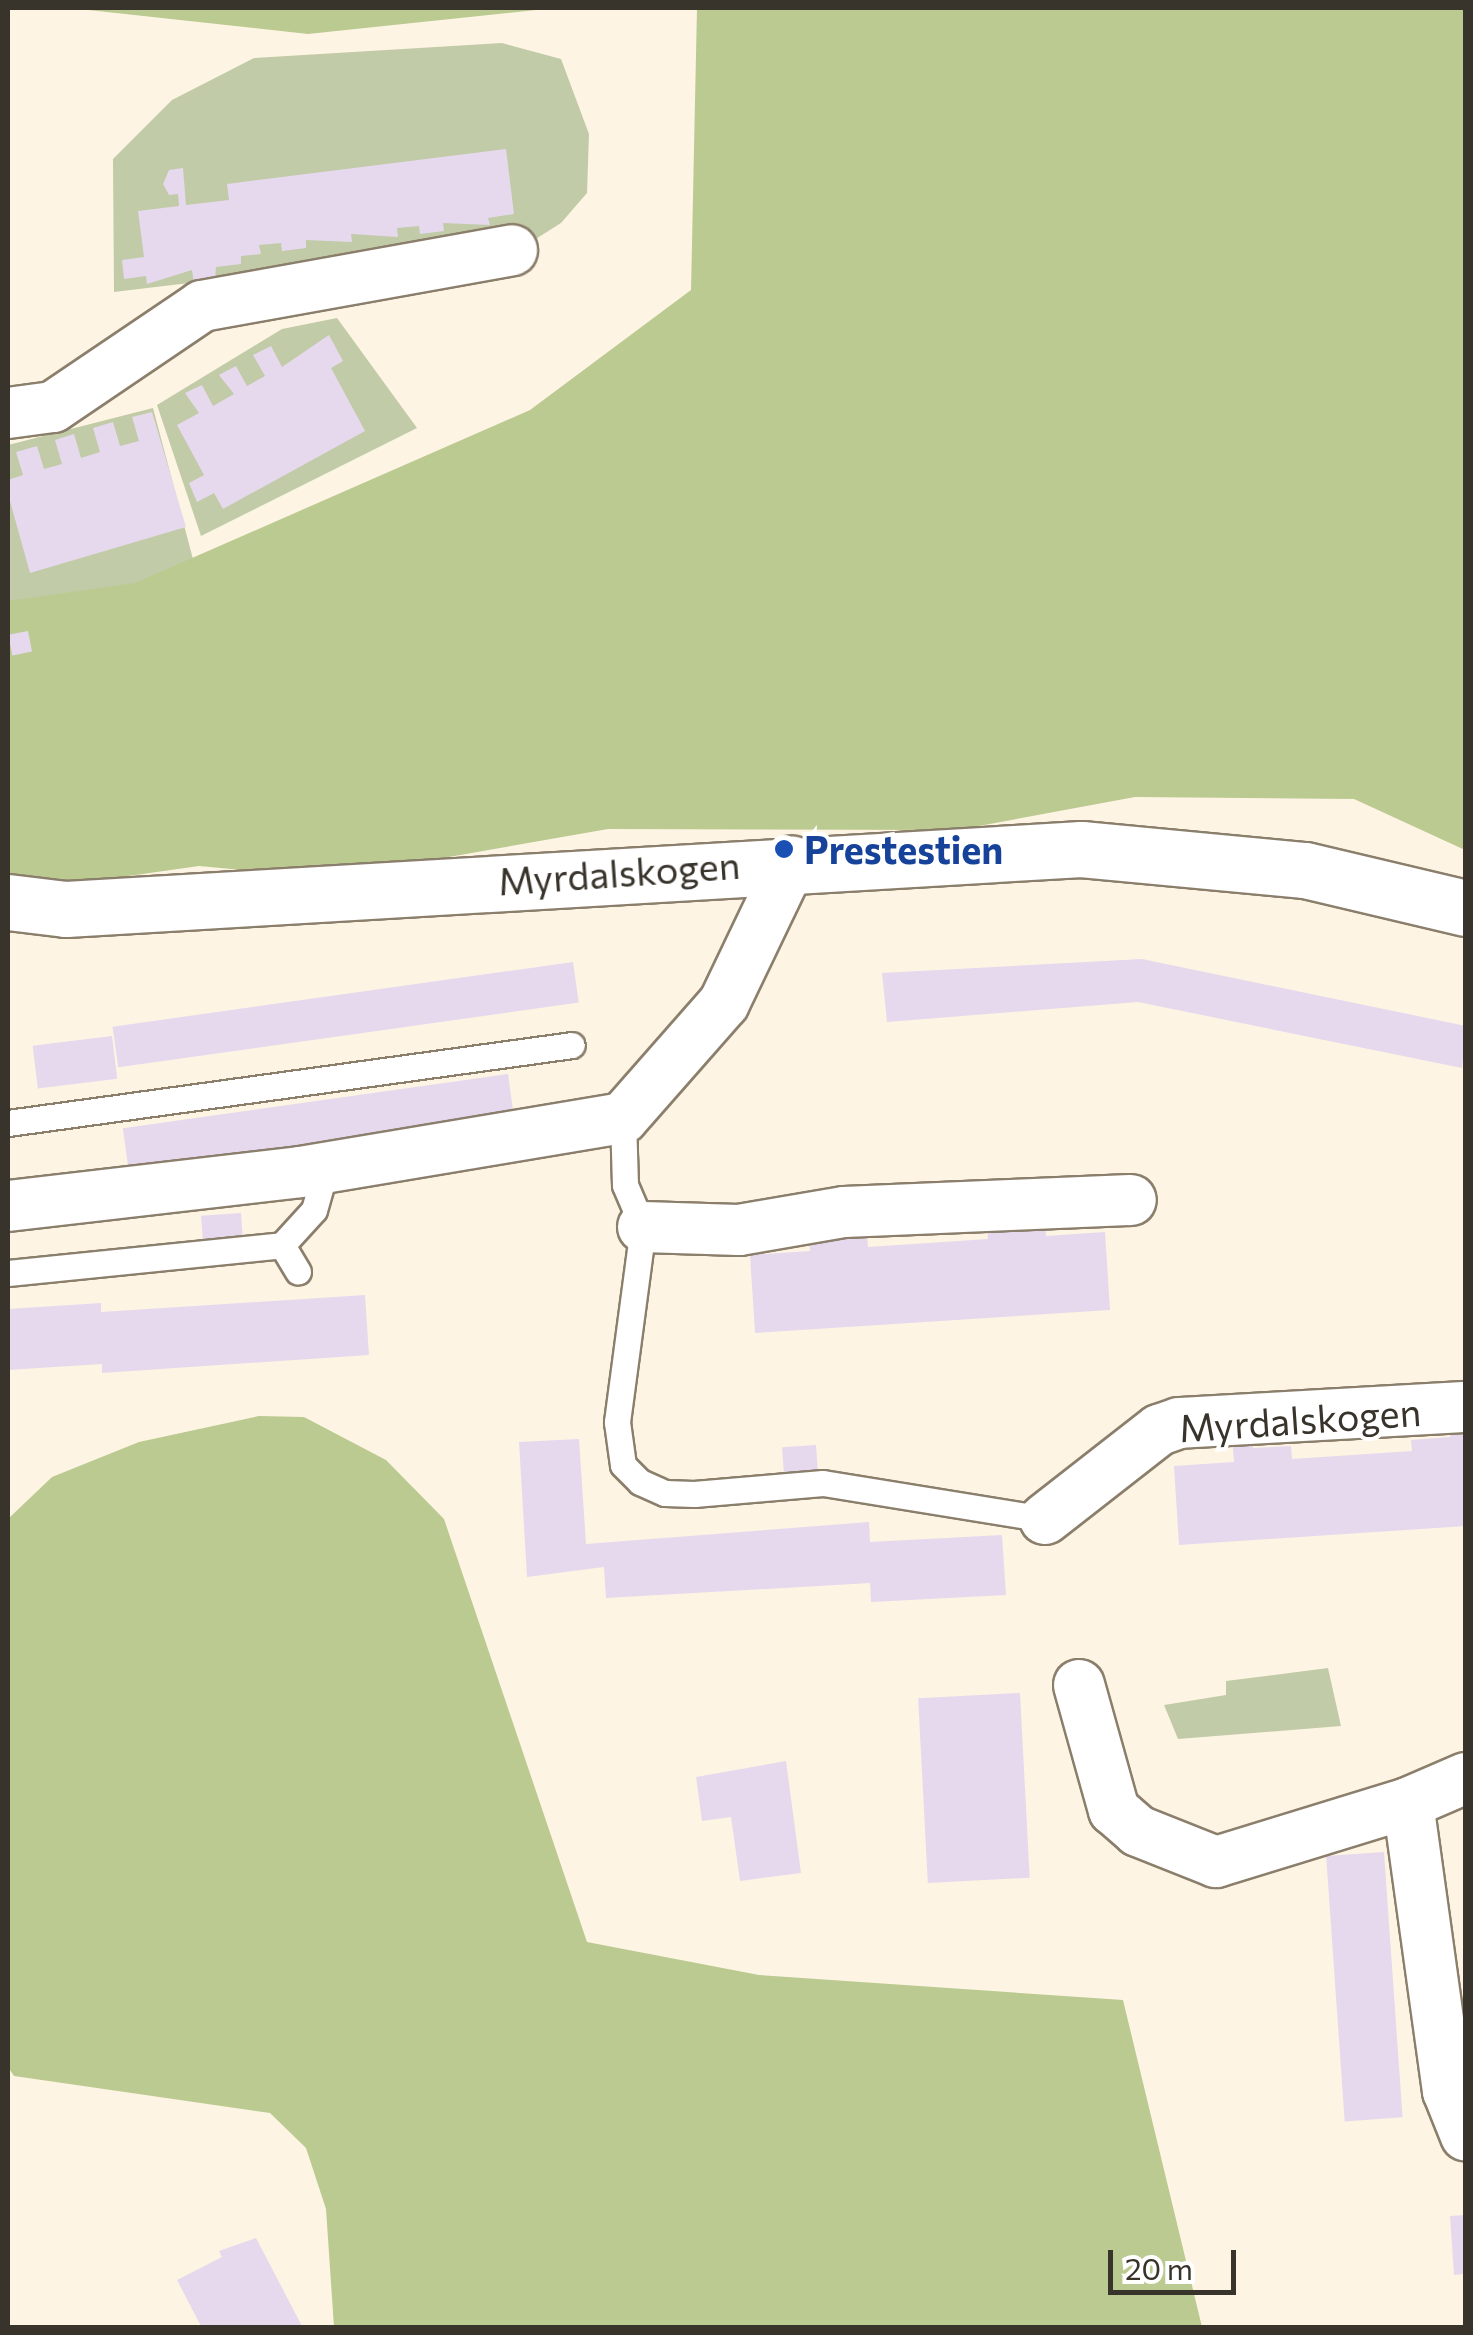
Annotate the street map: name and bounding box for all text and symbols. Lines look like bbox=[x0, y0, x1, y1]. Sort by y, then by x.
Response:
place label: Prestestien bbox=[804, 826, 1003, 872]
marker: Prestestien bbox=[773, 838, 795, 860]
street label: Myrdalskogen bbox=[496, 841, 742, 903]
street label: Myrdalskogen bbox=[1177, 1388, 1423, 1450]
scale bar bbox=[1113, 2230, 1240, 2292]
text: 20 m bbox=[1125, 2249, 1193, 2286]

